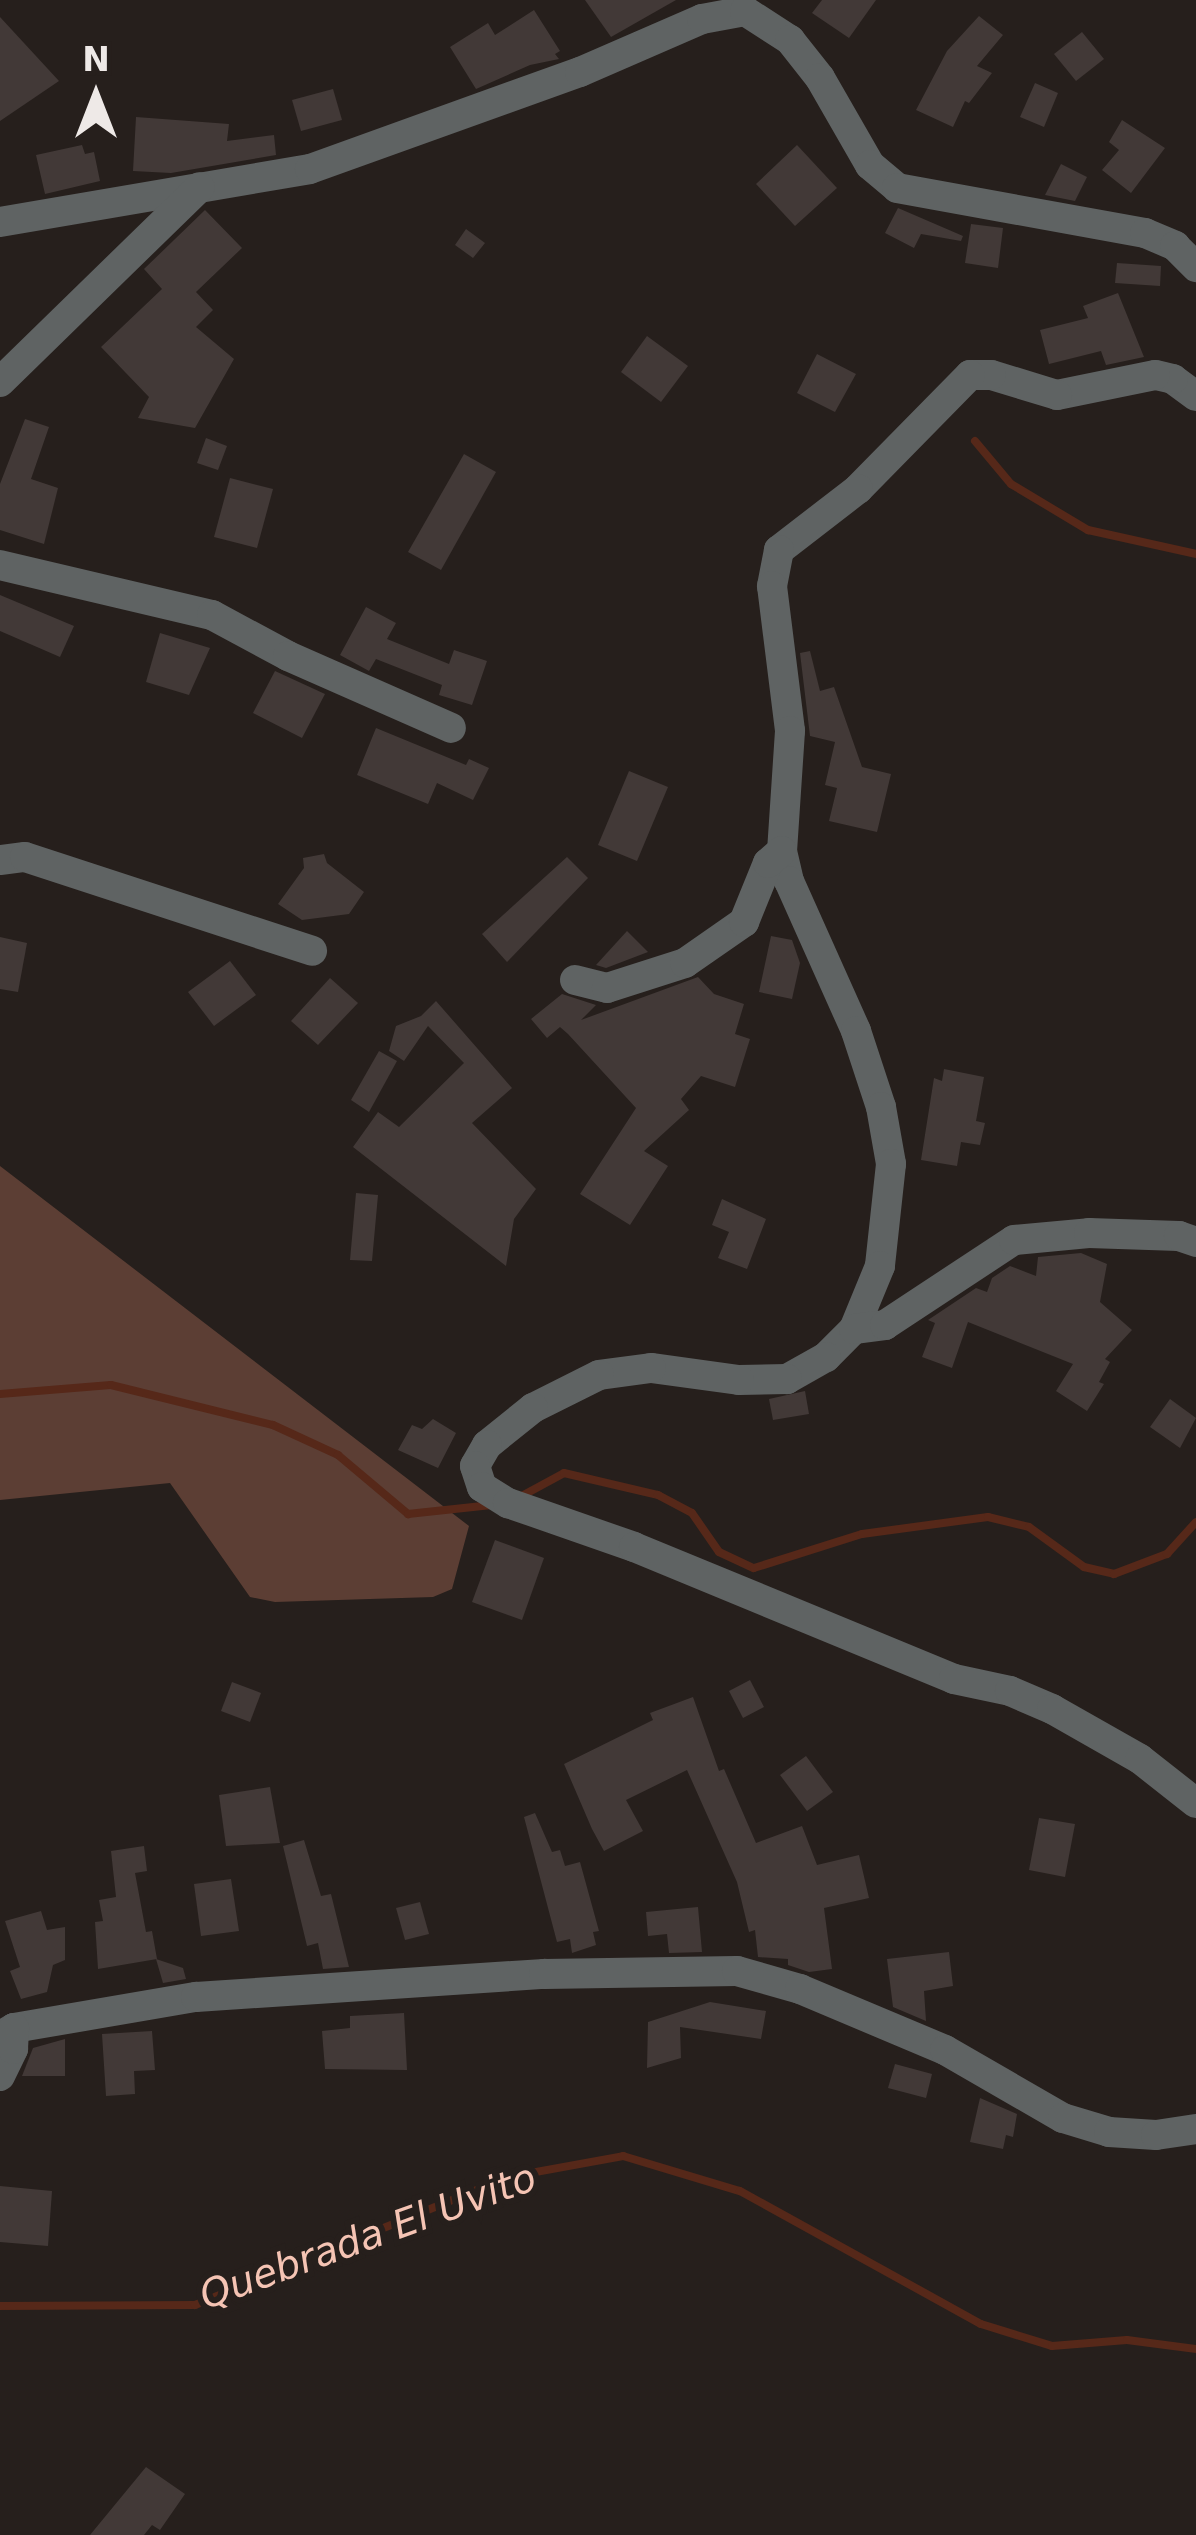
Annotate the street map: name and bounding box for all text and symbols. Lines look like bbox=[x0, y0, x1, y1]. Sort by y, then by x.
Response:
north arrow bbox=[36, 36, 156, 156]
text: N bbox=[82, 40, 110, 79]
water label: Quebrada El Uvito bbox=[193, 2154, 543, 2320]

